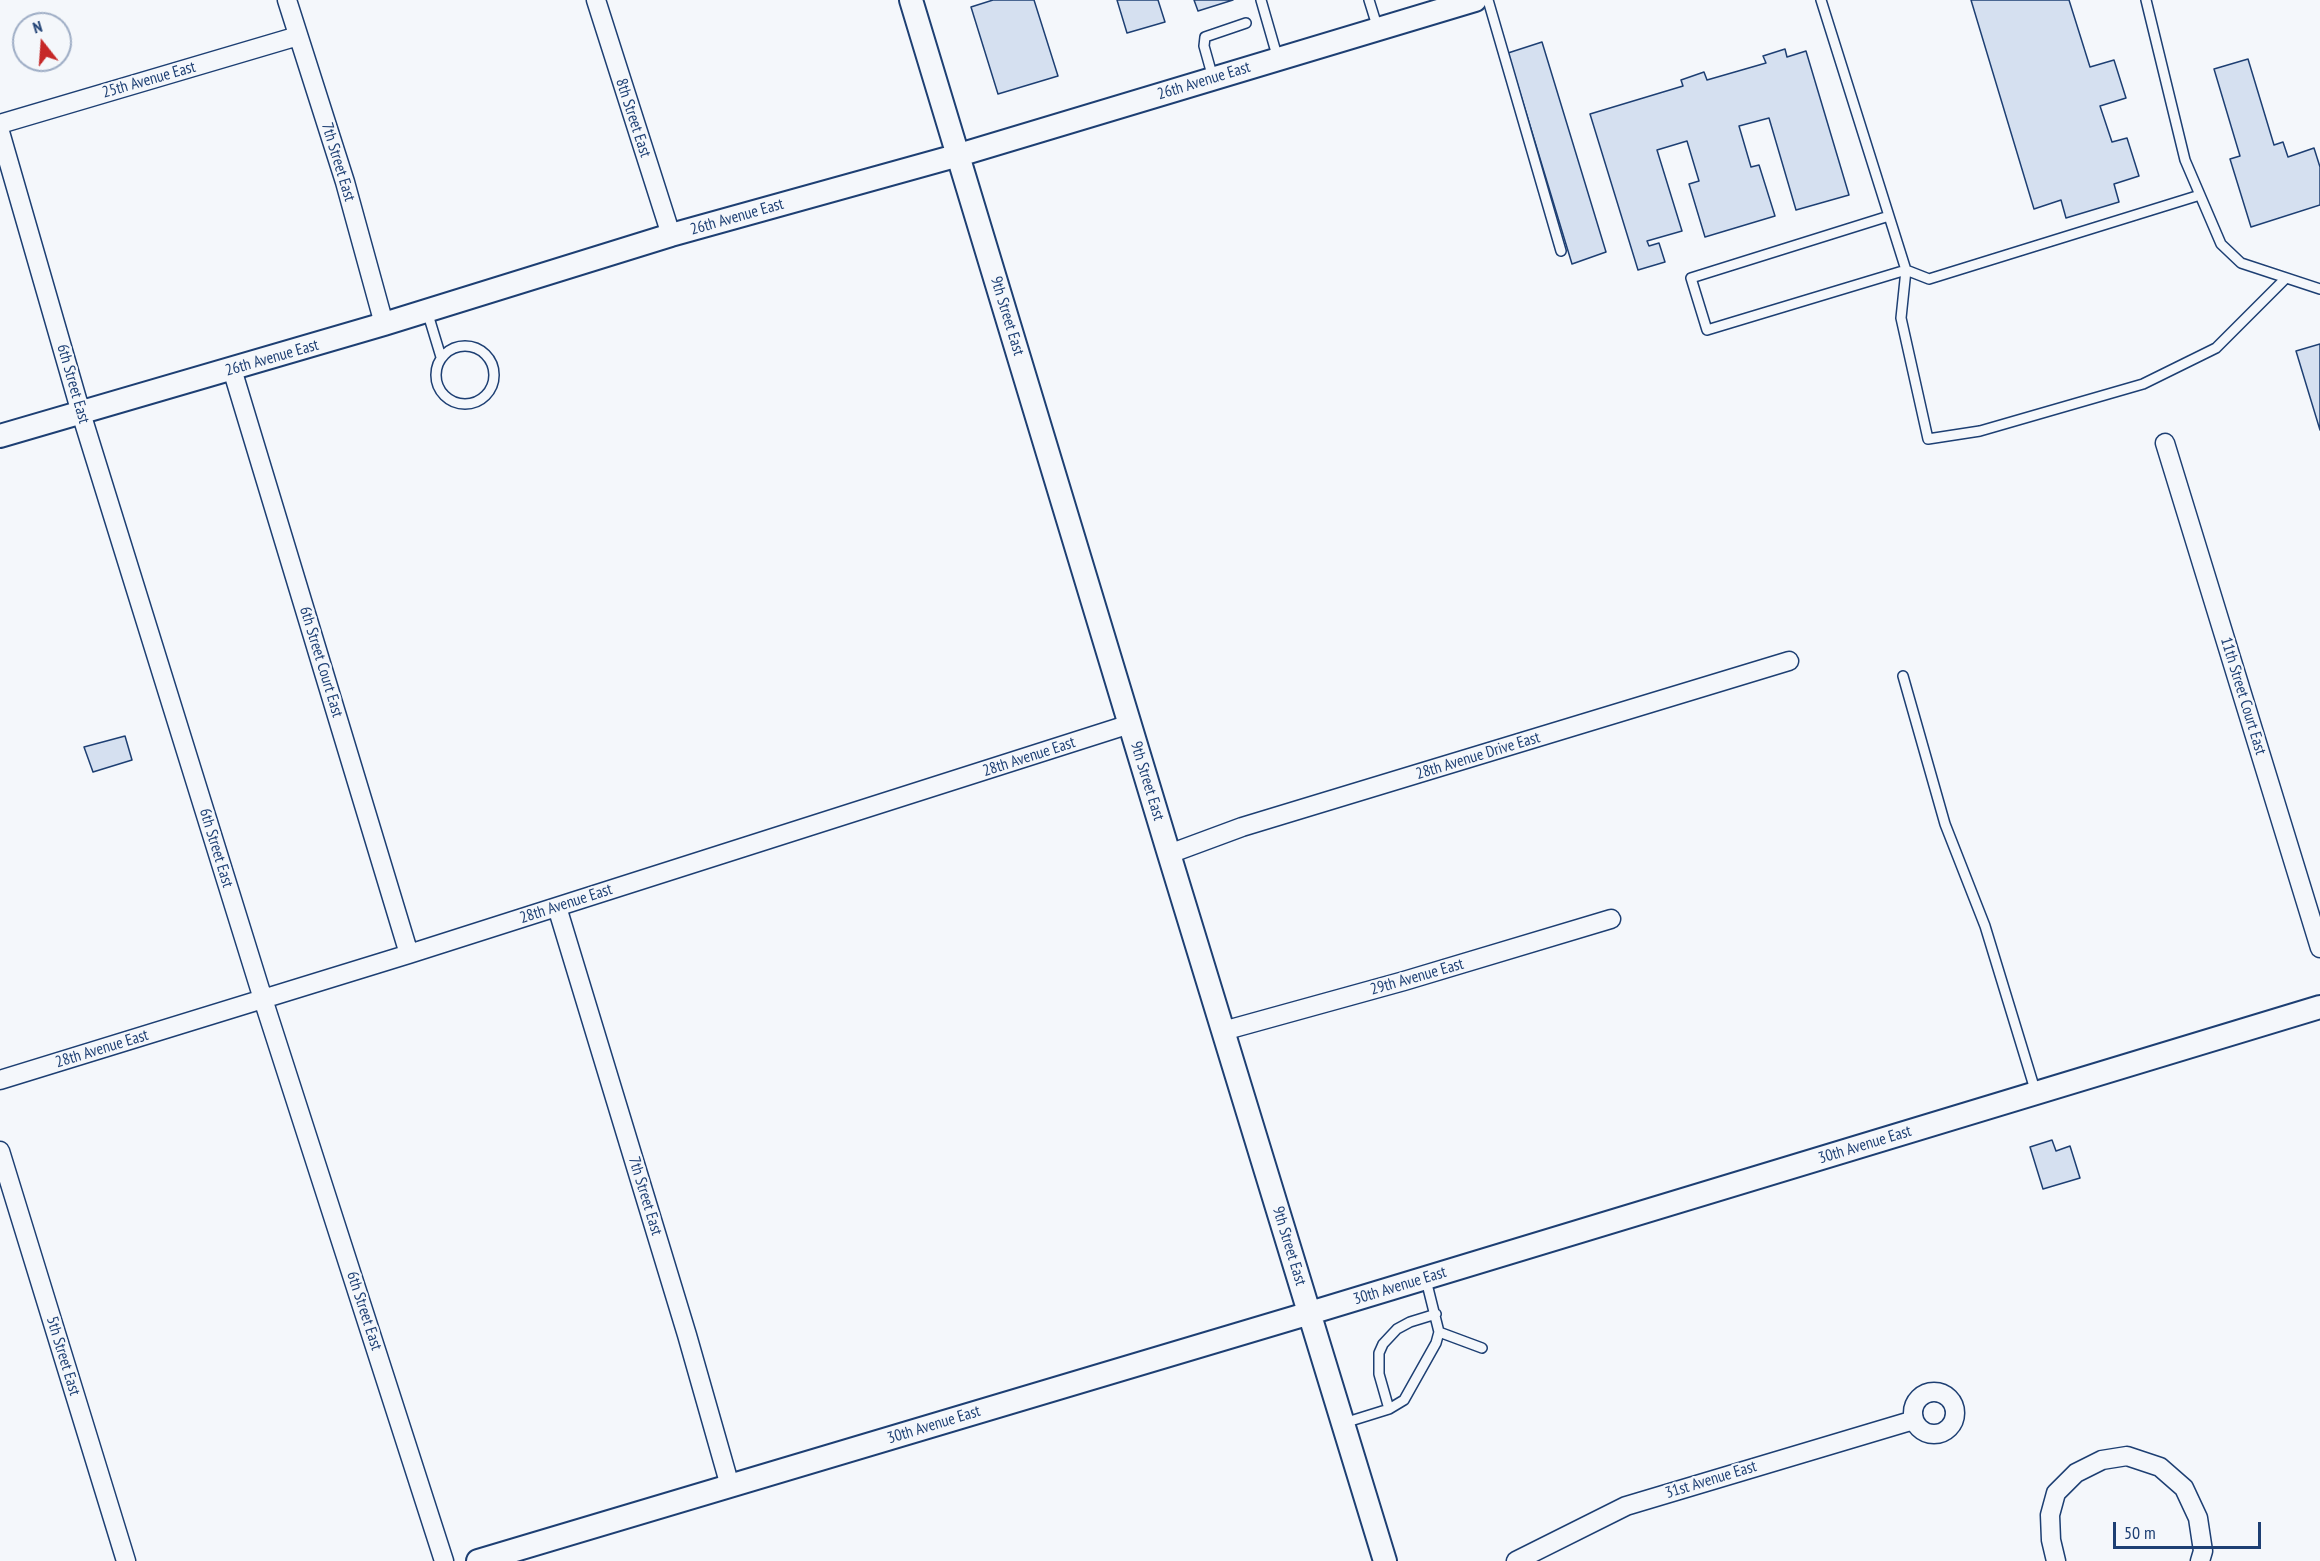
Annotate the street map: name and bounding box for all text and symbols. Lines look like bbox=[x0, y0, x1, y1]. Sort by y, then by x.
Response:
north arrow bbox=[12, 12, 72, 72]
text: N bbox=[30, 16, 44, 38]
street label: 25th Avenue East bbox=[100, 58, 198, 102]
street label: 26th Avenue East bbox=[1155, 58, 1253, 104]
street label: 8th Street East bbox=[611, 76, 655, 160]
street label: 7th Street East bbox=[317, 120, 359, 204]
street label: 26th Avenue East bbox=[688, 195, 786, 239]
street label: 9th Street East bbox=[986, 274, 1028, 358]
street label: 26th Avenue East bbox=[223, 336, 321, 380]
street label: 6th Street East bbox=[53, 342, 93, 426]
street label: 6th Street Court East bbox=[295, 604, 347, 720]
street label: 11th Street Court East bbox=[2216, 635, 2270, 757]
street label: 28th Avenue Drive East bbox=[1414, 728, 1542, 784]
street label: 28th Avenue East bbox=[980, 733, 1078, 781]
street label: 9th Street East bbox=[1126, 739, 1168, 823]
street label: 6th Street East bbox=[195, 806, 237, 890]
street label: 28th Avenue East bbox=[517, 880, 615, 928]
street label: 29th Avenue East bbox=[1368, 955, 1466, 999]
street label: 28th Avenue East bbox=[53, 1026, 151, 1072]
street label: 30th Avenue East bbox=[1816, 1122, 1914, 1168]
street label: 7th Street East bbox=[624, 1154, 666, 1238]
street label: 9th Street East bbox=[1268, 1204, 1310, 1288]
street label: 30th Avenue East bbox=[1351, 1263, 1449, 1309]
street label: 6th Street East bbox=[342, 1269, 386, 1353]
street label: 5th Street East bbox=[42, 1314, 84, 1398]
street label: 30th Avenue East bbox=[885, 1402, 983, 1448]
street label: 31st Avenue East bbox=[1663, 1457, 1759, 1503]
scale bar bbox=[2116, 1510, 2264, 1548]
text: 50 m bbox=[2124, 1521, 2156, 1544]

